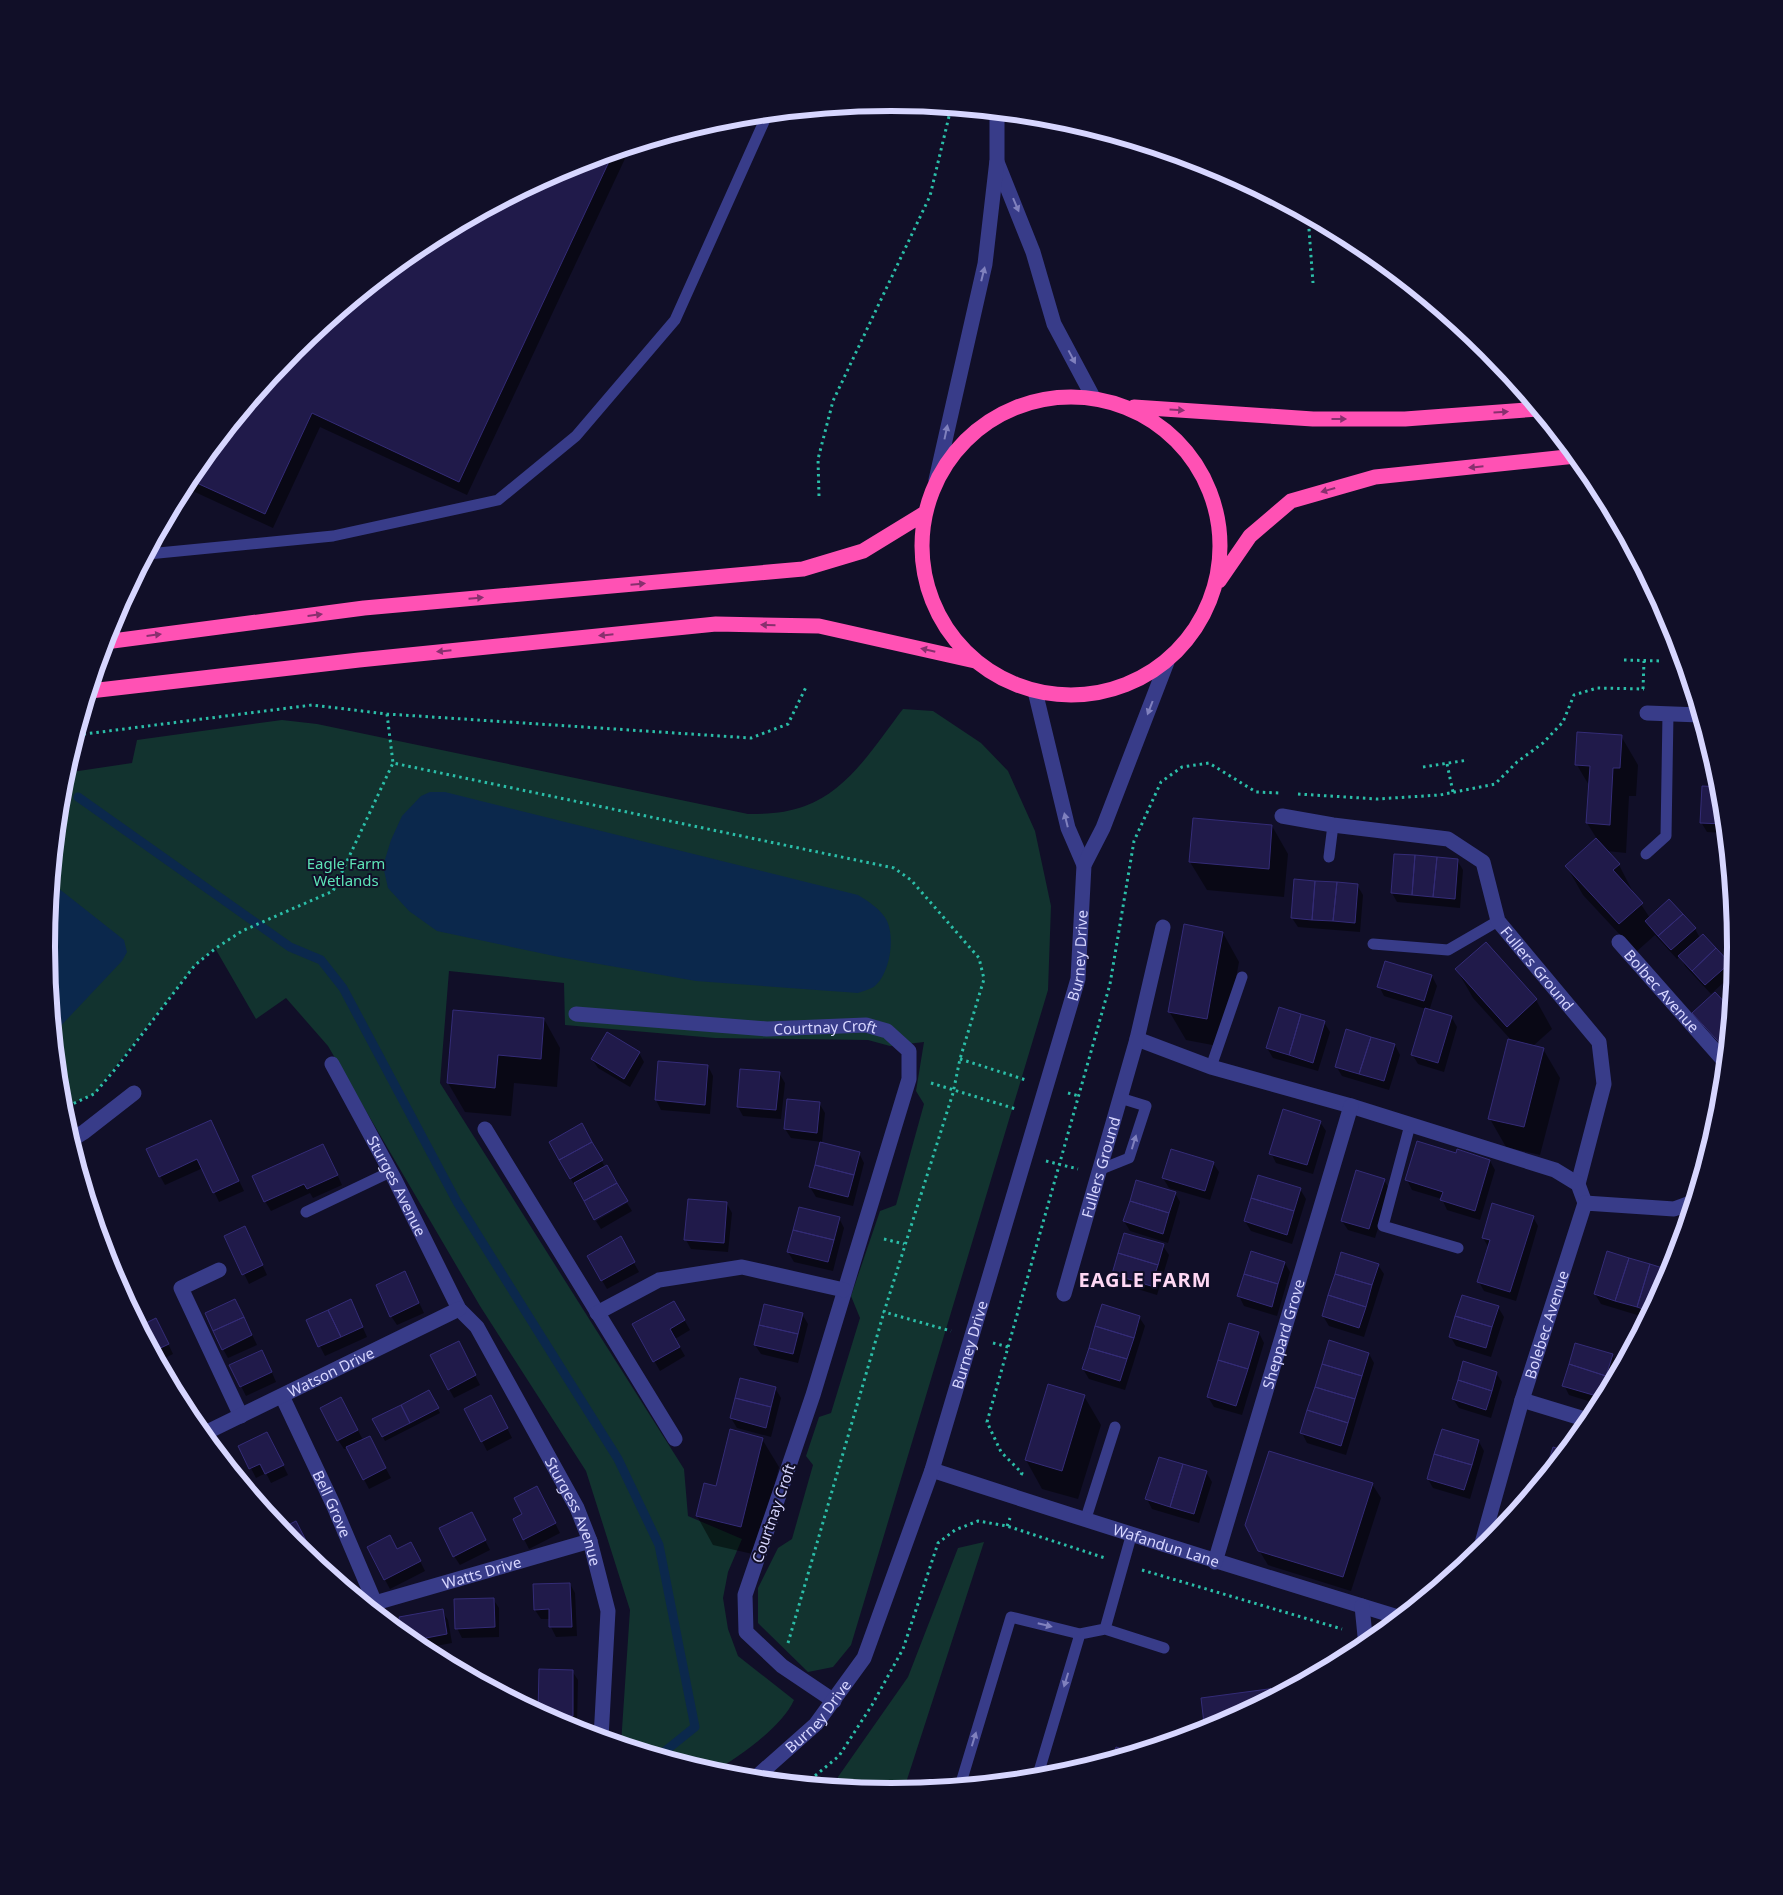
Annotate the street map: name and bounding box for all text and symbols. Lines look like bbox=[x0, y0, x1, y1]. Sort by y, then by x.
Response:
one-way arrow bbox=[1012, 198, 1020, 212]
one-way arrow bbox=[979, 266, 987, 281]
one-way arrow bbox=[1067, 350, 1076, 364]
one-way arrow bbox=[1169, 406, 1185, 414]
one-way arrow bbox=[1493, 407, 1509, 415]
one-way arrow bbox=[1331, 415, 1347, 423]
one-way arrow bbox=[943, 424, 951, 440]
one-way arrow bbox=[1467, 463, 1483, 471]
one-way arrow bbox=[1321, 487, 1336, 495]
one-way arrow bbox=[631, 579, 647, 587]
one-way arrow bbox=[469, 594, 485, 602]
one-way arrow bbox=[307, 611, 323, 619]
one-way arrow bbox=[760, 621, 776, 629]
one-way arrow bbox=[146, 631, 162, 639]
one-way arrow bbox=[598, 631, 614, 639]
one-way arrow bbox=[920, 646, 935, 654]
one-way arrow bbox=[436, 647, 452, 655]
one-way arrow bbox=[1146, 700, 1153, 715]
one-way arrow bbox=[1062, 813, 1070, 828]
park label: Eagle Farm Wetlands bbox=[307, 853, 385, 890]
street label: Burney Drive bbox=[1062, 910, 1092, 1003]
street label: Fullers Ground bbox=[1496, 922, 1579, 1015]
street label: Bolbec Avenue bbox=[1620, 945, 1704, 1036]
street label: Courtnay Croft bbox=[773, 1015, 880, 1039]
street label: Fullers Ground bbox=[1076, 1114, 1124, 1220]
street label: Sturges Avenue bbox=[363, 1132, 431, 1239]
one-way arrow bbox=[1131, 1135, 1139, 1150]
district label: EAGLE FARM bbox=[1078, 1266, 1212, 1293]
street label: Bolebec Avenue bbox=[1519, 1268, 1573, 1381]
street label: Sheppard Grove bbox=[1257, 1277, 1309, 1391]
street label: Burney Drive bbox=[947, 1298, 992, 1391]
street label: Watson Drive bbox=[284, 1342, 377, 1401]
street label: Sturgess Avenue bbox=[541, 1453, 606, 1568]
street label: Courtnay Croft bbox=[747, 1460, 800, 1565]
street label: Bell Grove bbox=[308, 1467, 356, 1540]
street label: Wafandun Lane bbox=[1110, 1519, 1222, 1571]
street label: Watts Drive bbox=[440, 1551, 523, 1593]
one-way arrow bbox=[1037, 1621, 1052, 1629]
one-way arrow bbox=[1062, 1673, 1070, 1688]
street label: Burney Drive bbox=[781, 1675, 855, 1757]
one-way arrow bbox=[971, 1732, 979, 1747]

